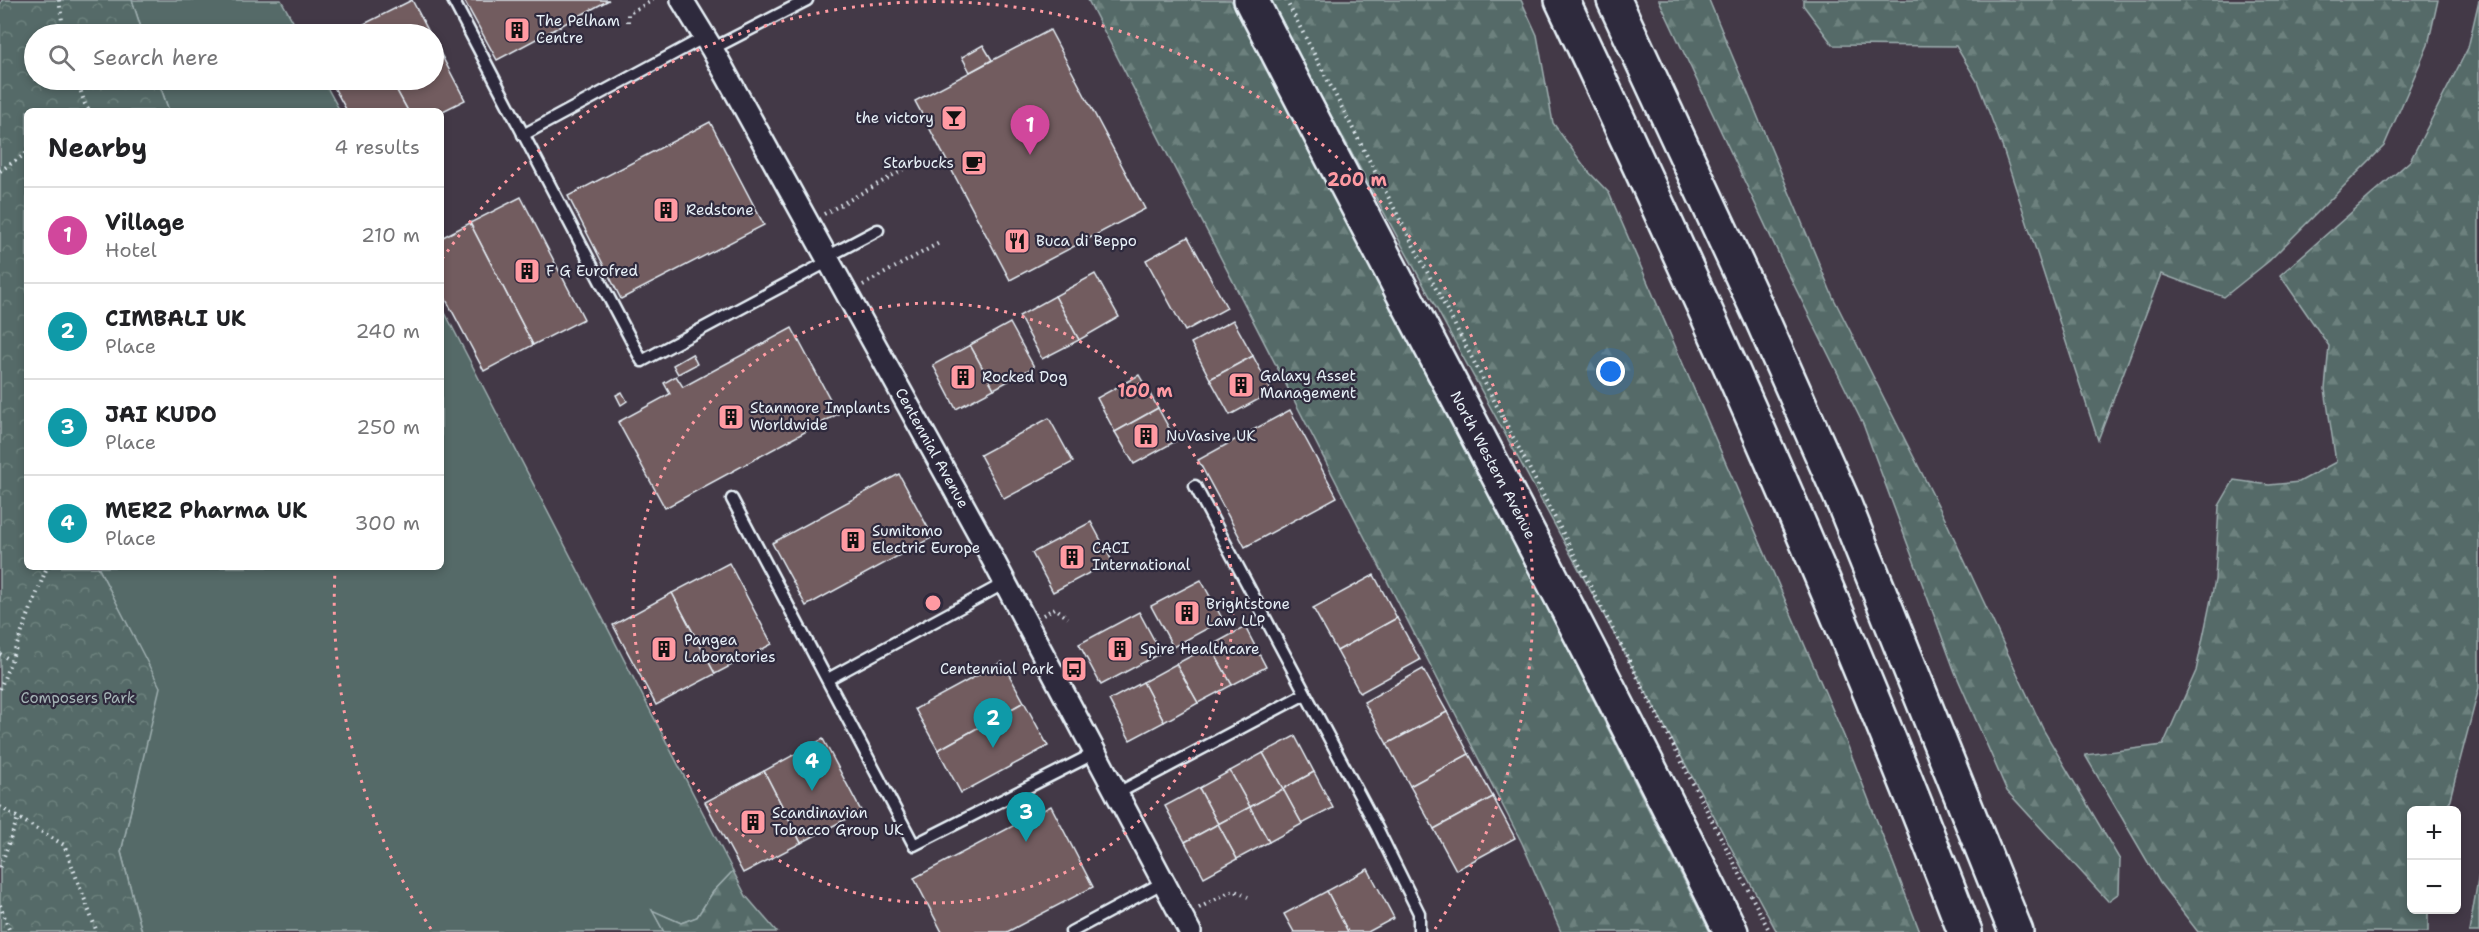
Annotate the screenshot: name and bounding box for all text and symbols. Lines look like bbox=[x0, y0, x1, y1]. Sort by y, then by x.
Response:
place label: The Pelham Centre bbox=[536, 11, 620, 48]
building icon: The Pelham Centre bbox=[502, 15, 532, 45]
search box bbox=[24, 24, 444, 90]
icon: search bbox=[45, 41, 78, 74]
text: Search here bbox=[93, 43, 219, 72]
bar icon: the victory bbox=[939, 103, 969, 133]
pin: 1 bbox=[1010, 106, 1050, 155]
place label: the victory bbox=[855, 108, 934, 128]
text: Nearby bbox=[48, 130, 147, 165]
text: 4 results bbox=[334, 134, 420, 160]
cafe icon: Starbucks bbox=[959, 148, 989, 178]
place label: Starbucks bbox=[883, 153, 954, 173]
text: 200 m bbox=[1327, 168, 1388, 192]
building icon: Redstone bbox=[651, 195, 681, 225]
place label: Redstone bbox=[686, 200, 754, 220]
text: Village bbox=[105, 208, 185, 237]
text: 1 bbox=[63, 222, 72, 248]
text: 210 m bbox=[361, 222, 420, 248]
restaurant icon: Buca di Beppo bbox=[1002, 226, 1032, 256]
place label: Buca di Beppo bbox=[1036, 231, 1137, 251]
text: Hotel bbox=[105, 237, 157, 263]
building icon: F G Eurofred bbox=[512, 256, 542, 286]
place label: F G Eurofred bbox=[546, 261, 638, 281]
text: CIMBALI UK bbox=[105, 304, 246, 333]
text: 2 bbox=[61, 318, 75, 344]
text: 240 m bbox=[355, 318, 420, 344]
text: Place bbox=[105, 333, 156, 359]
your location bbox=[1596, 357, 1625, 386]
building icon: Rocked Dog bbox=[948, 362, 978, 392]
place label: Galaxy Asset Management bbox=[1260, 366, 1356, 403]
place label: Rocked Dog bbox=[982, 367, 1067, 387]
building icon: Galaxy Asset Management bbox=[1226, 370, 1256, 400]
text: 100 m bbox=[1117, 379, 1173, 403]
street label: Centennial Avenue bbox=[891, 384, 973, 512]
street label: North Western Avenue bbox=[1445, 387, 1541, 543]
place label: Stanmore Implants Worldwide bbox=[750, 398, 891, 435]
text: JAI KUDO bbox=[105, 400, 217, 429]
building icon: Stanmore Implants Worldwide bbox=[716, 402, 746, 432]
text: 3 bbox=[61, 414, 75, 440]
text: 250 m bbox=[356, 414, 420, 440]
building icon: NuVasive UK bbox=[1131, 421, 1161, 451]
place label: NuVasive UK bbox=[1166, 426, 1256, 446]
text: Place bbox=[105, 429, 156, 455]
text: MERZ Pharma UK bbox=[105, 496, 307, 525]
text: 4 bbox=[61, 510, 75, 536]
text: 300 m bbox=[354, 510, 420, 536]
place label: Sumitomo Electric Europe bbox=[872, 521, 980, 558]
text: Place bbox=[105, 525, 156, 551]
building icon: Sumitomo Electric Europe bbox=[838, 525, 868, 555]
place label: CACI International bbox=[1092, 538, 1191, 575]
building icon: CACI International bbox=[1057, 542, 1087, 572]
centre of rings bbox=[923, 593, 943, 613]
place label: Brightstone Law LLP bbox=[1206, 594, 1290, 631]
building icon: Brightstone Law LLP bbox=[1172, 598, 1202, 628]
place label: Pangea Laboratories bbox=[684, 630, 776, 667]
building icon: Pangea Laboratories bbox=[649, 634, 679, 664]
building icon: Spire Healthcare bbox=[1105, 634, 1135, 664]
place label: Spire Healthcare bbox=[1140, 639, 1260, 659]
bus stop icon: Centennial Park bbox=[1059, 654, 1089, 684]
place label: Centennial Park bbox=[940, 659, 1054, 679]
park label: Composers Park bbox=[21, 688, 135, 708]
pin: 2 bbox=[974, 698, 1012, 748]
pin: 4 bbox=[792, 742, 832, 791]
pin: 3 bbox=[1006, 792, 1046, 842]
place label: Scandinavian Tobacco Group UK bbox=[772, 803, 904, 840]
map controls bbox=[2407, 806, 2461, 914]
button: + bbox=[2407, 806, 2461, 860]
building icon: Scandinavian Tobacco Group UK bbox=[738, 807, 768, 837]
button: − bbox=[2407, 860, 2461, 914]

